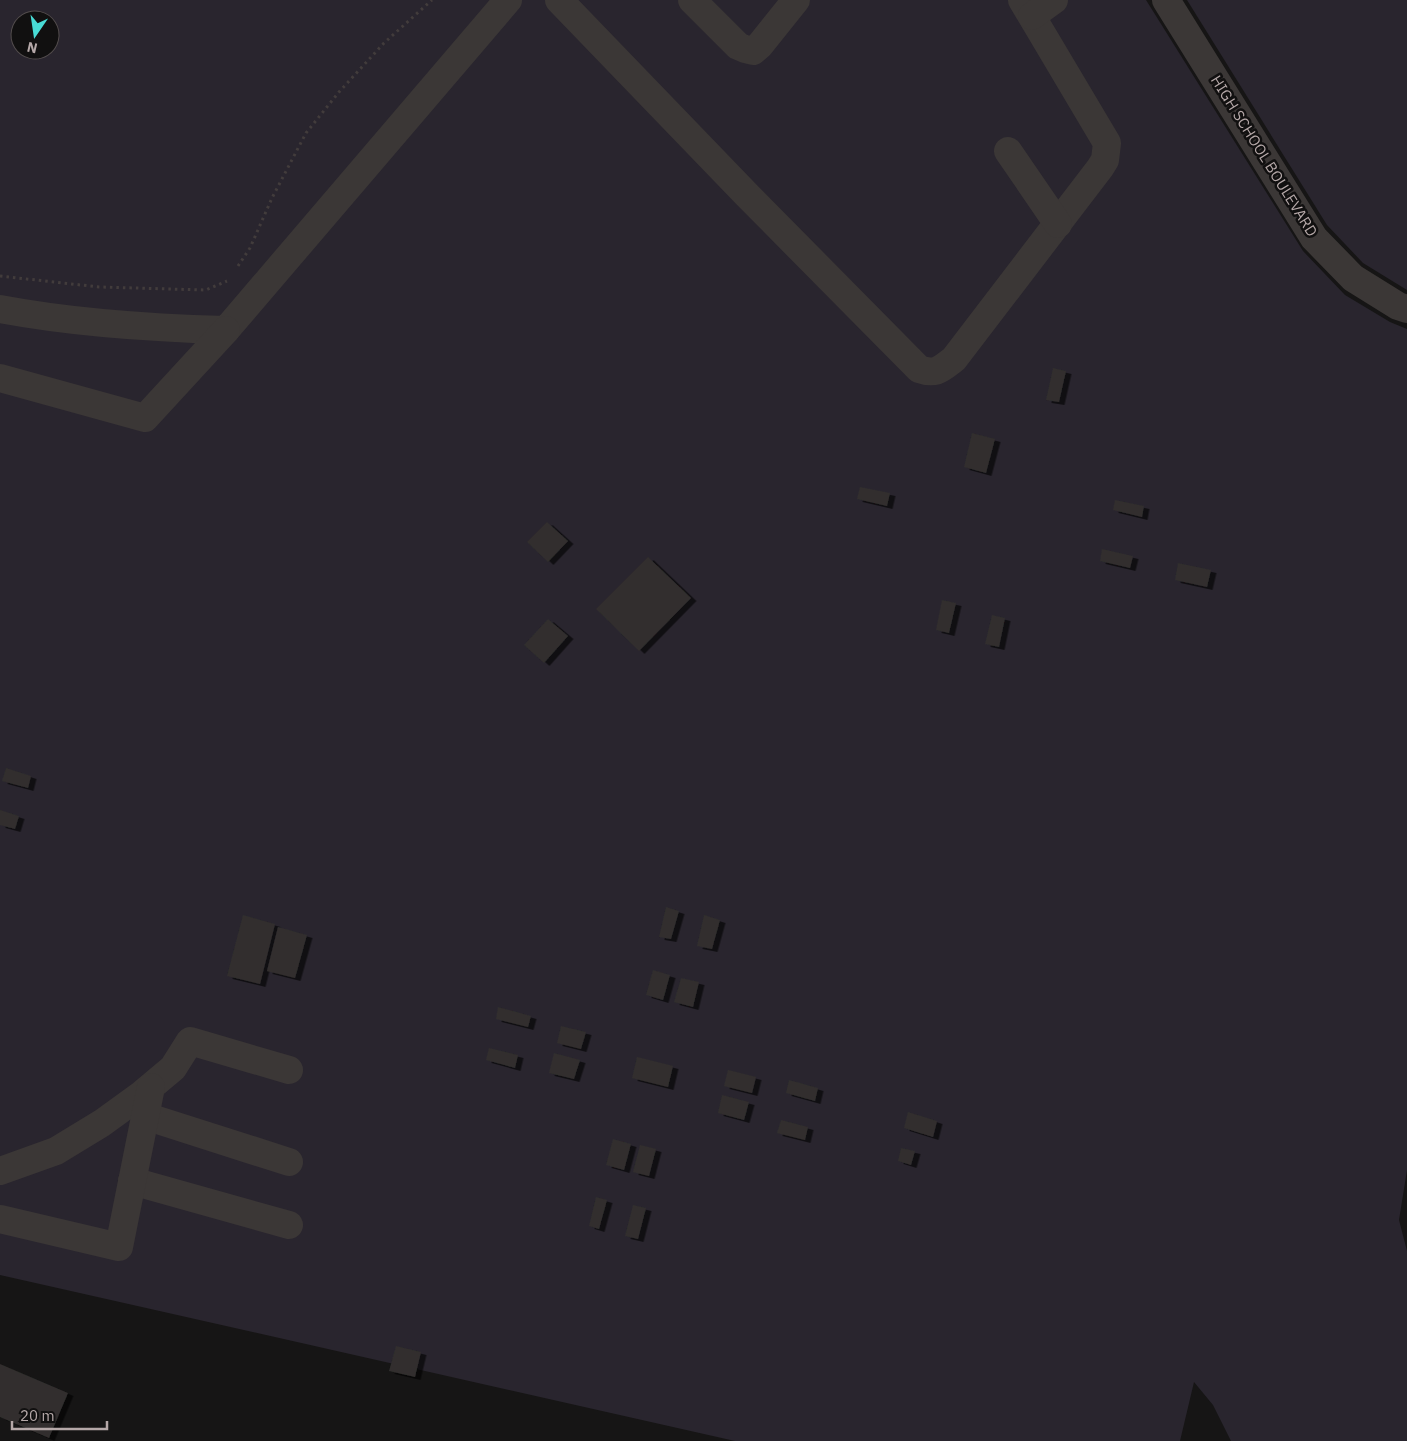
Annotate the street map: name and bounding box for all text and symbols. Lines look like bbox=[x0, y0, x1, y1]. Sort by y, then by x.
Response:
north arrow bbox=[10, 10, 60, 60]
text: N bbox=[25, 38, 39, 58]
street label: HIGH SCHOOL BOULEVARD bbox=[1207, 72, 1322, 240]
scale bar bbox=[12, 1398, 108, 1430]
text: 20 m bbox=[20, 1406, 55, 1425]

